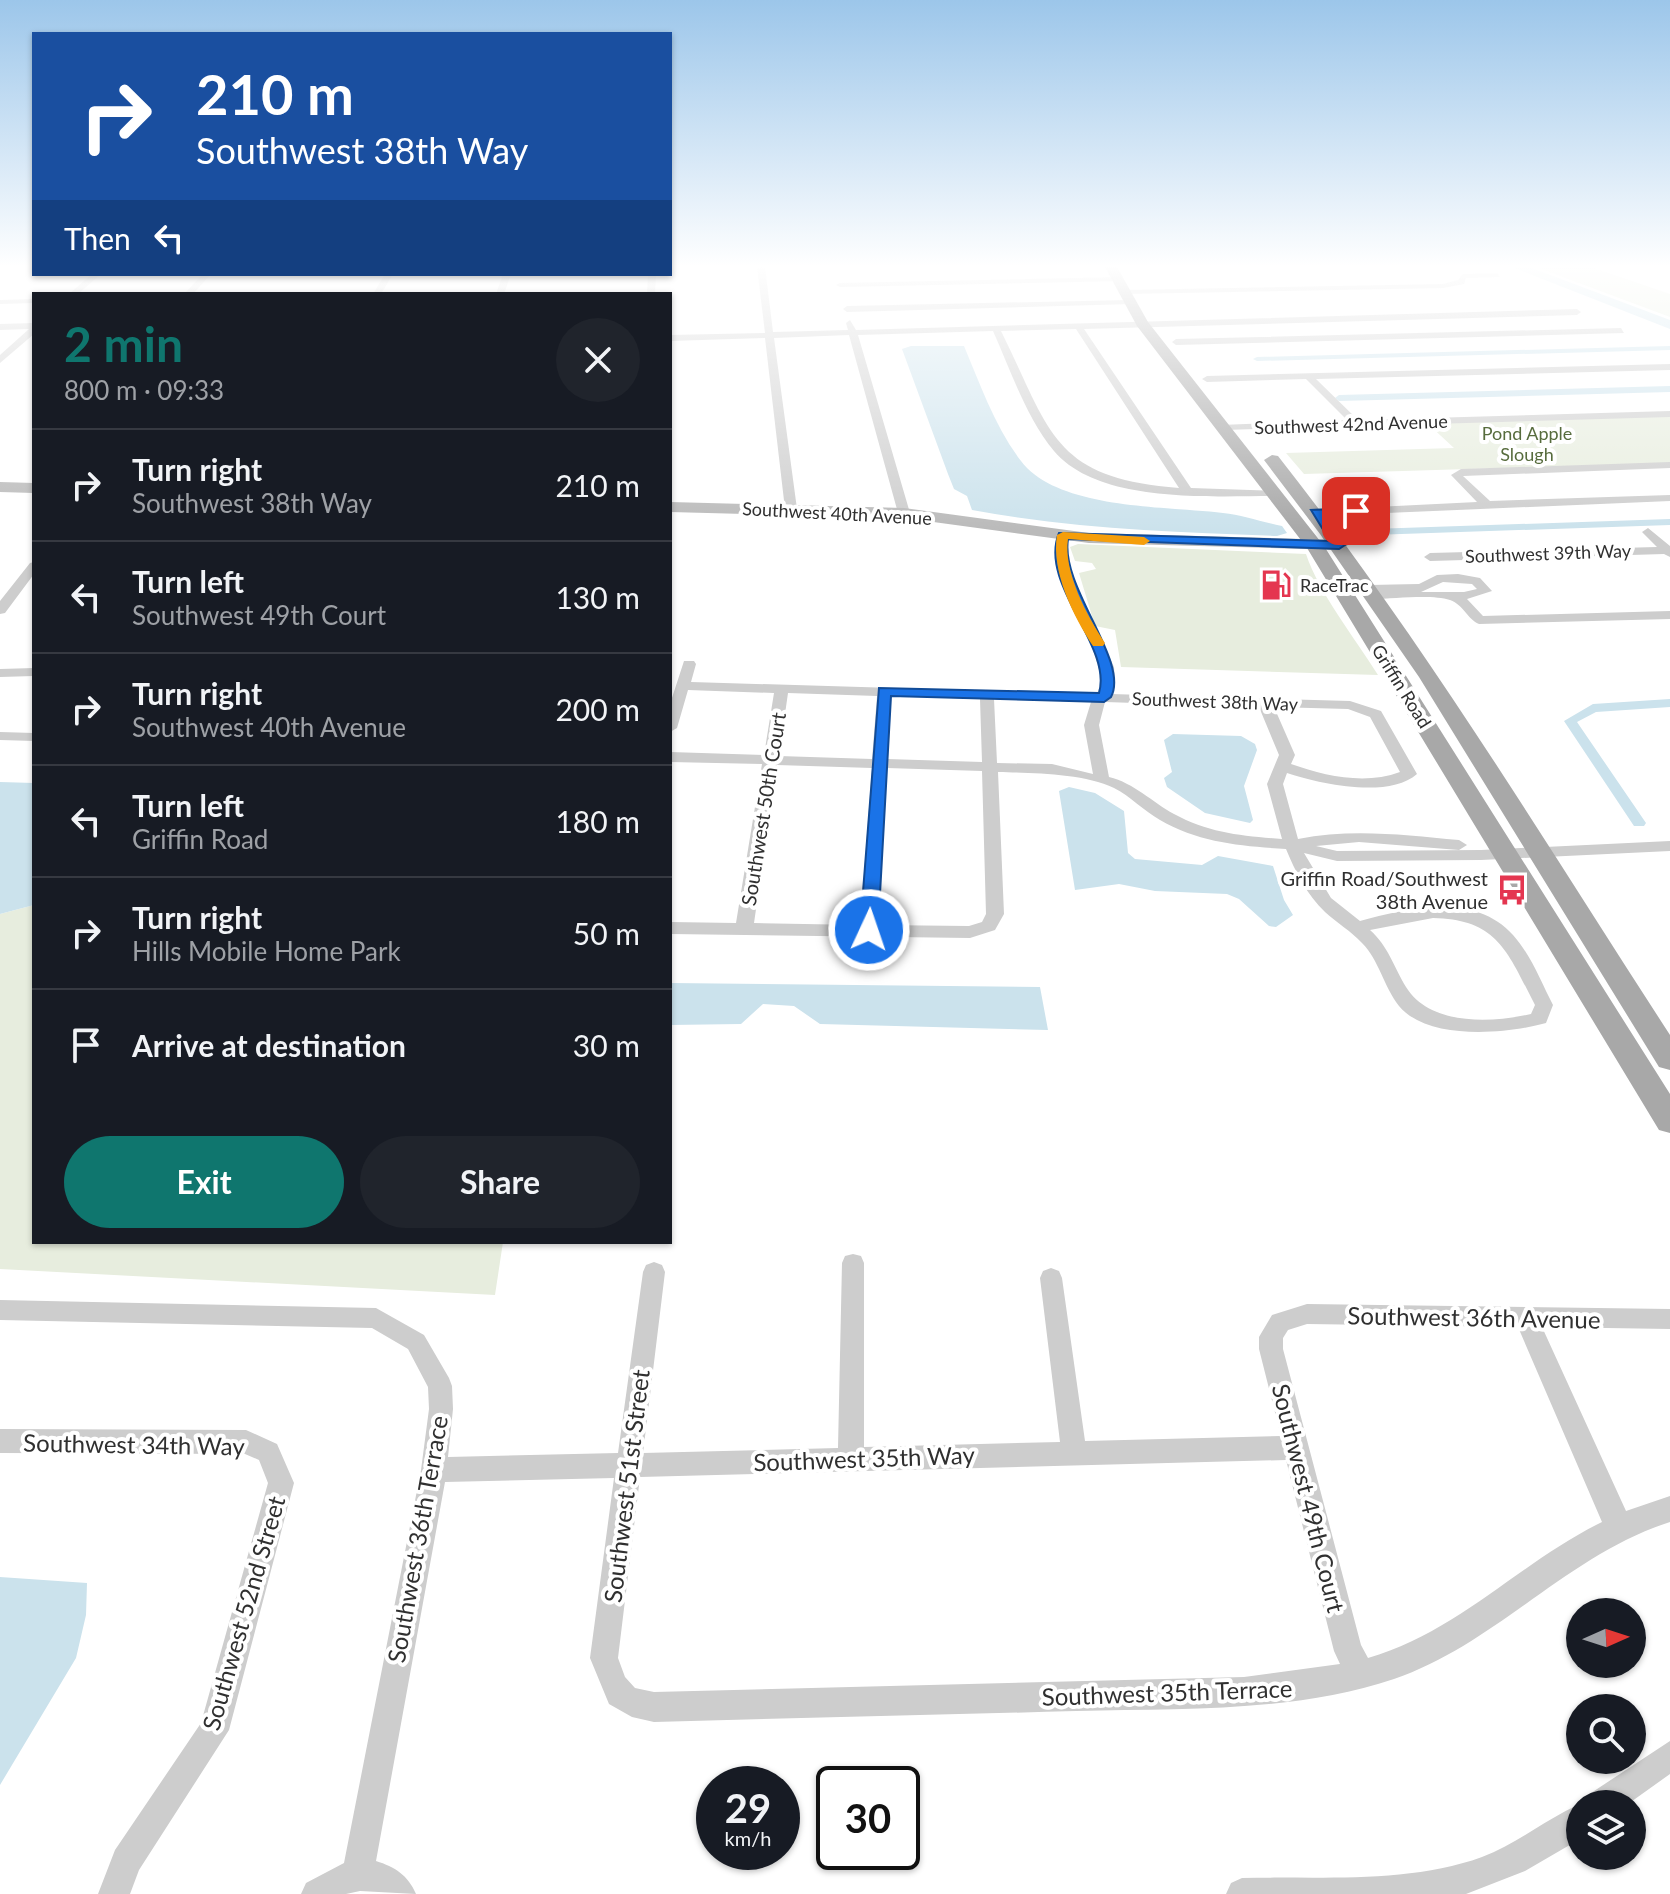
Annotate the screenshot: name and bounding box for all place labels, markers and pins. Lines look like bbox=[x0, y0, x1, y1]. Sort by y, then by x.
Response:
pin bbox=[1322, 477, 1390, 545]
fuel station icon: RaceTrac bbox=[1259, 568, 1293, 602]
place label: RaceTrac bbox=[1300, 574, 1369, 596]
place label: Griffin Road/Southwest 38th Avenue bbox=[1281, 866, 1488, 913]
bus stop icon: Griffin Road/Southwest 38th Avenue bbox=[1495, 873, 1529, 907]

